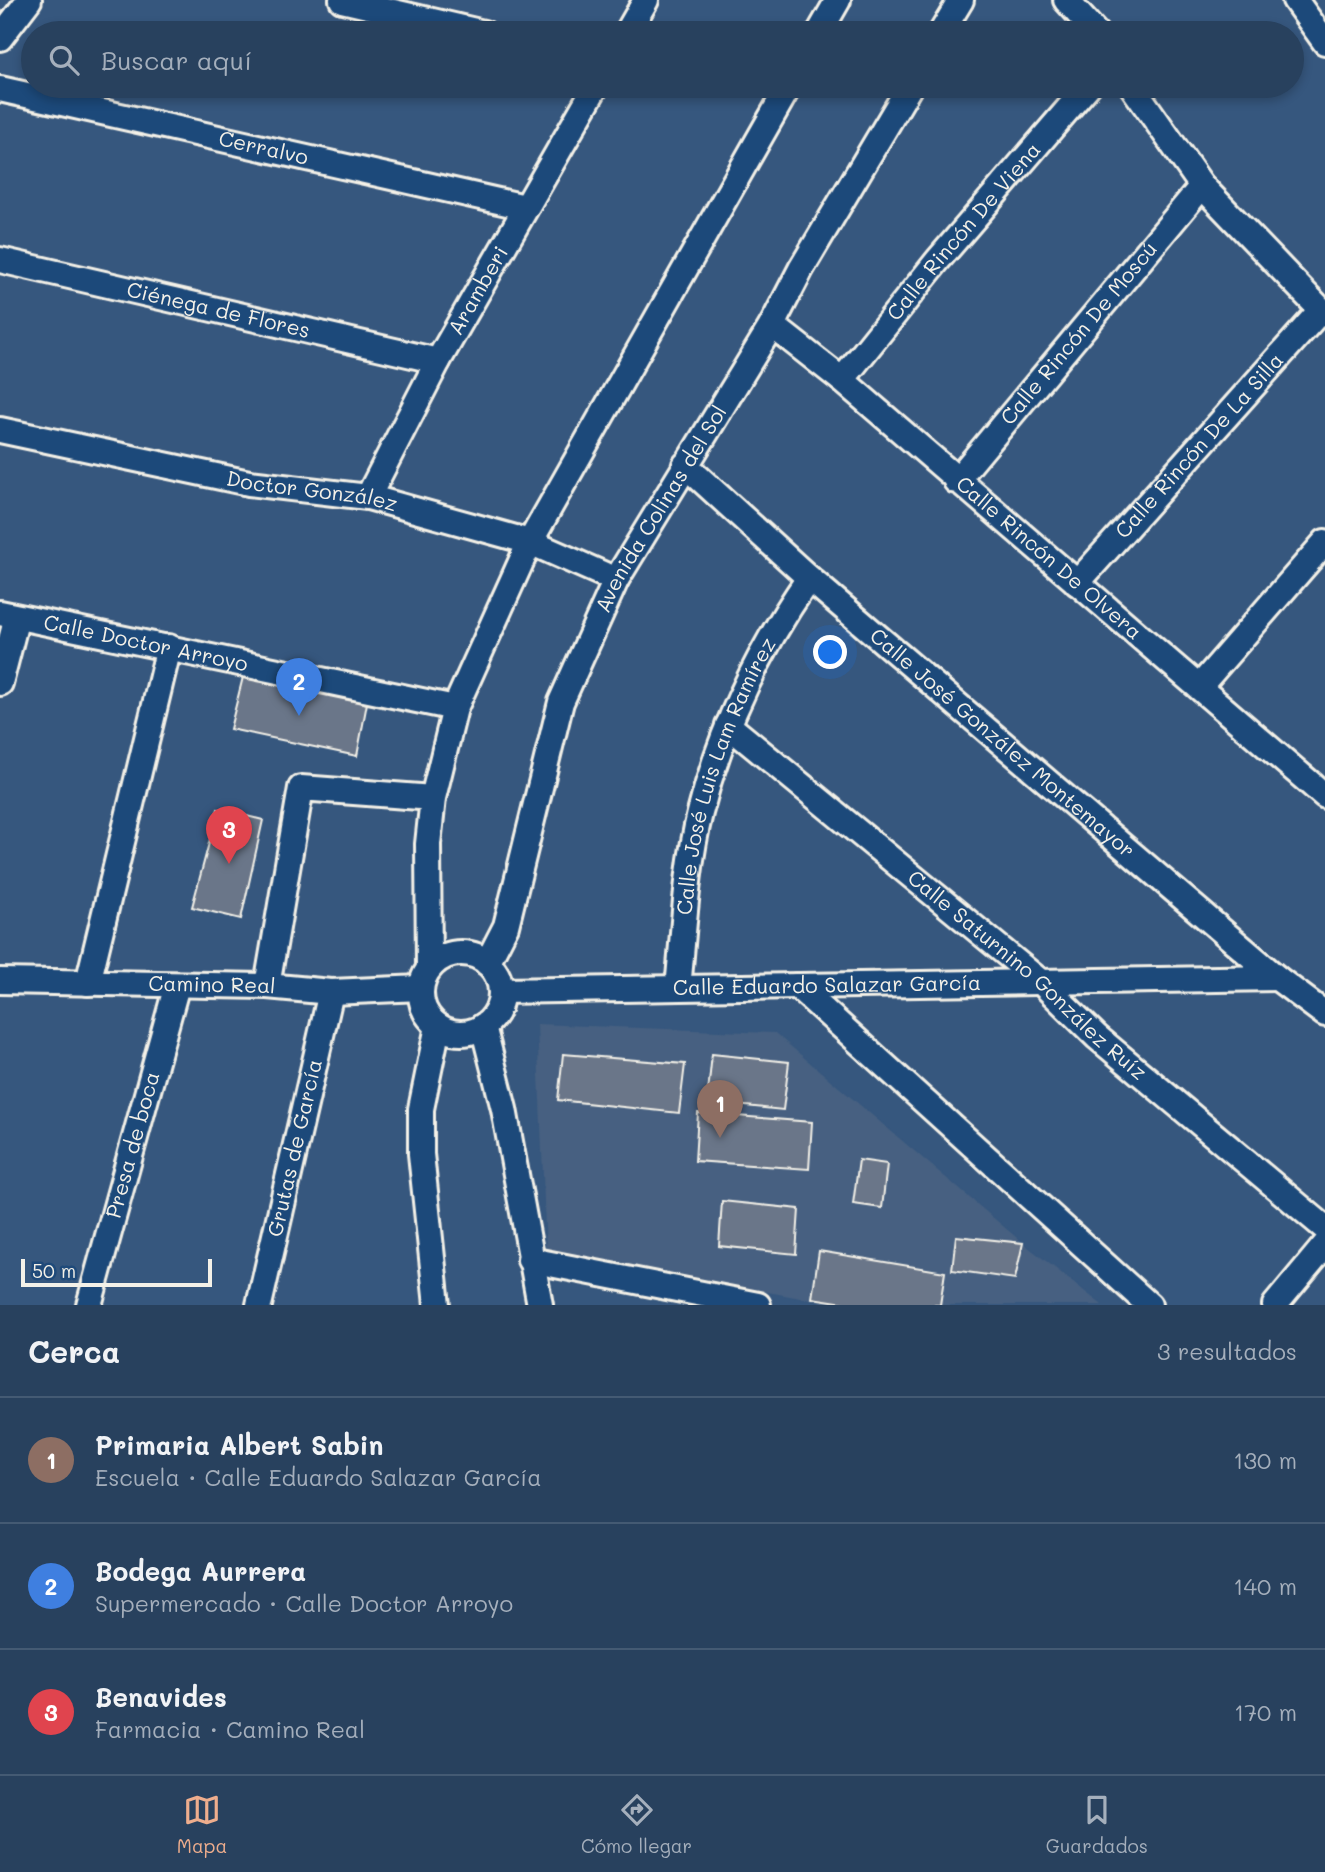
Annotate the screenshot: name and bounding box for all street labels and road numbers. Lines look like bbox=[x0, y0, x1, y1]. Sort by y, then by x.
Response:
street label: Cerralvo bbox=[216, 124, 311, 170]
street label: Calle Rincón De Viena bbox=[880, 136, 1046, 325]
street label: Calle Rincón De Moscú bbox=[994, 235, 1162, 430]
street label: Aramberi bbox=[441, 241, 513, 339]
street label: Ciénega de Flores bbox=[124, 275, 313, 343]
street label: Calle Rincón De La Silla bbox=[1108, 346, 1289, 543]
street label: Avenida Colinas del Sol bbox=[588, 400, 732, 616]
street label: Doctor González bbox=[224, 464, 401, 517]
street label: Calle Rincón De Olvera bbox=[951, 469, 1148, 645]
street label: Calle Doctor Arroyo bbox=[42, 607, 251, 676]
street label: Calle José González Montemayor bbox=[865, 621, 1141, 863]
street label: Calle José Luis Lam Ramírez bbox=[670, 632, 781, 916]
street label: Calle Saturnino González Ruíz bbox=[903, 863, 1153, 1085]
street label: Calle Eduardo Salazar García bbox=[673, 968, 981, 1000]
street label: Camino Real bbox=[148, 969, 277, 999]
street label: Grutas de García bbox=[260, 1056, 327, 1239]
street label: Presa de boca bbox=[99, 1068, 165, 1221]

